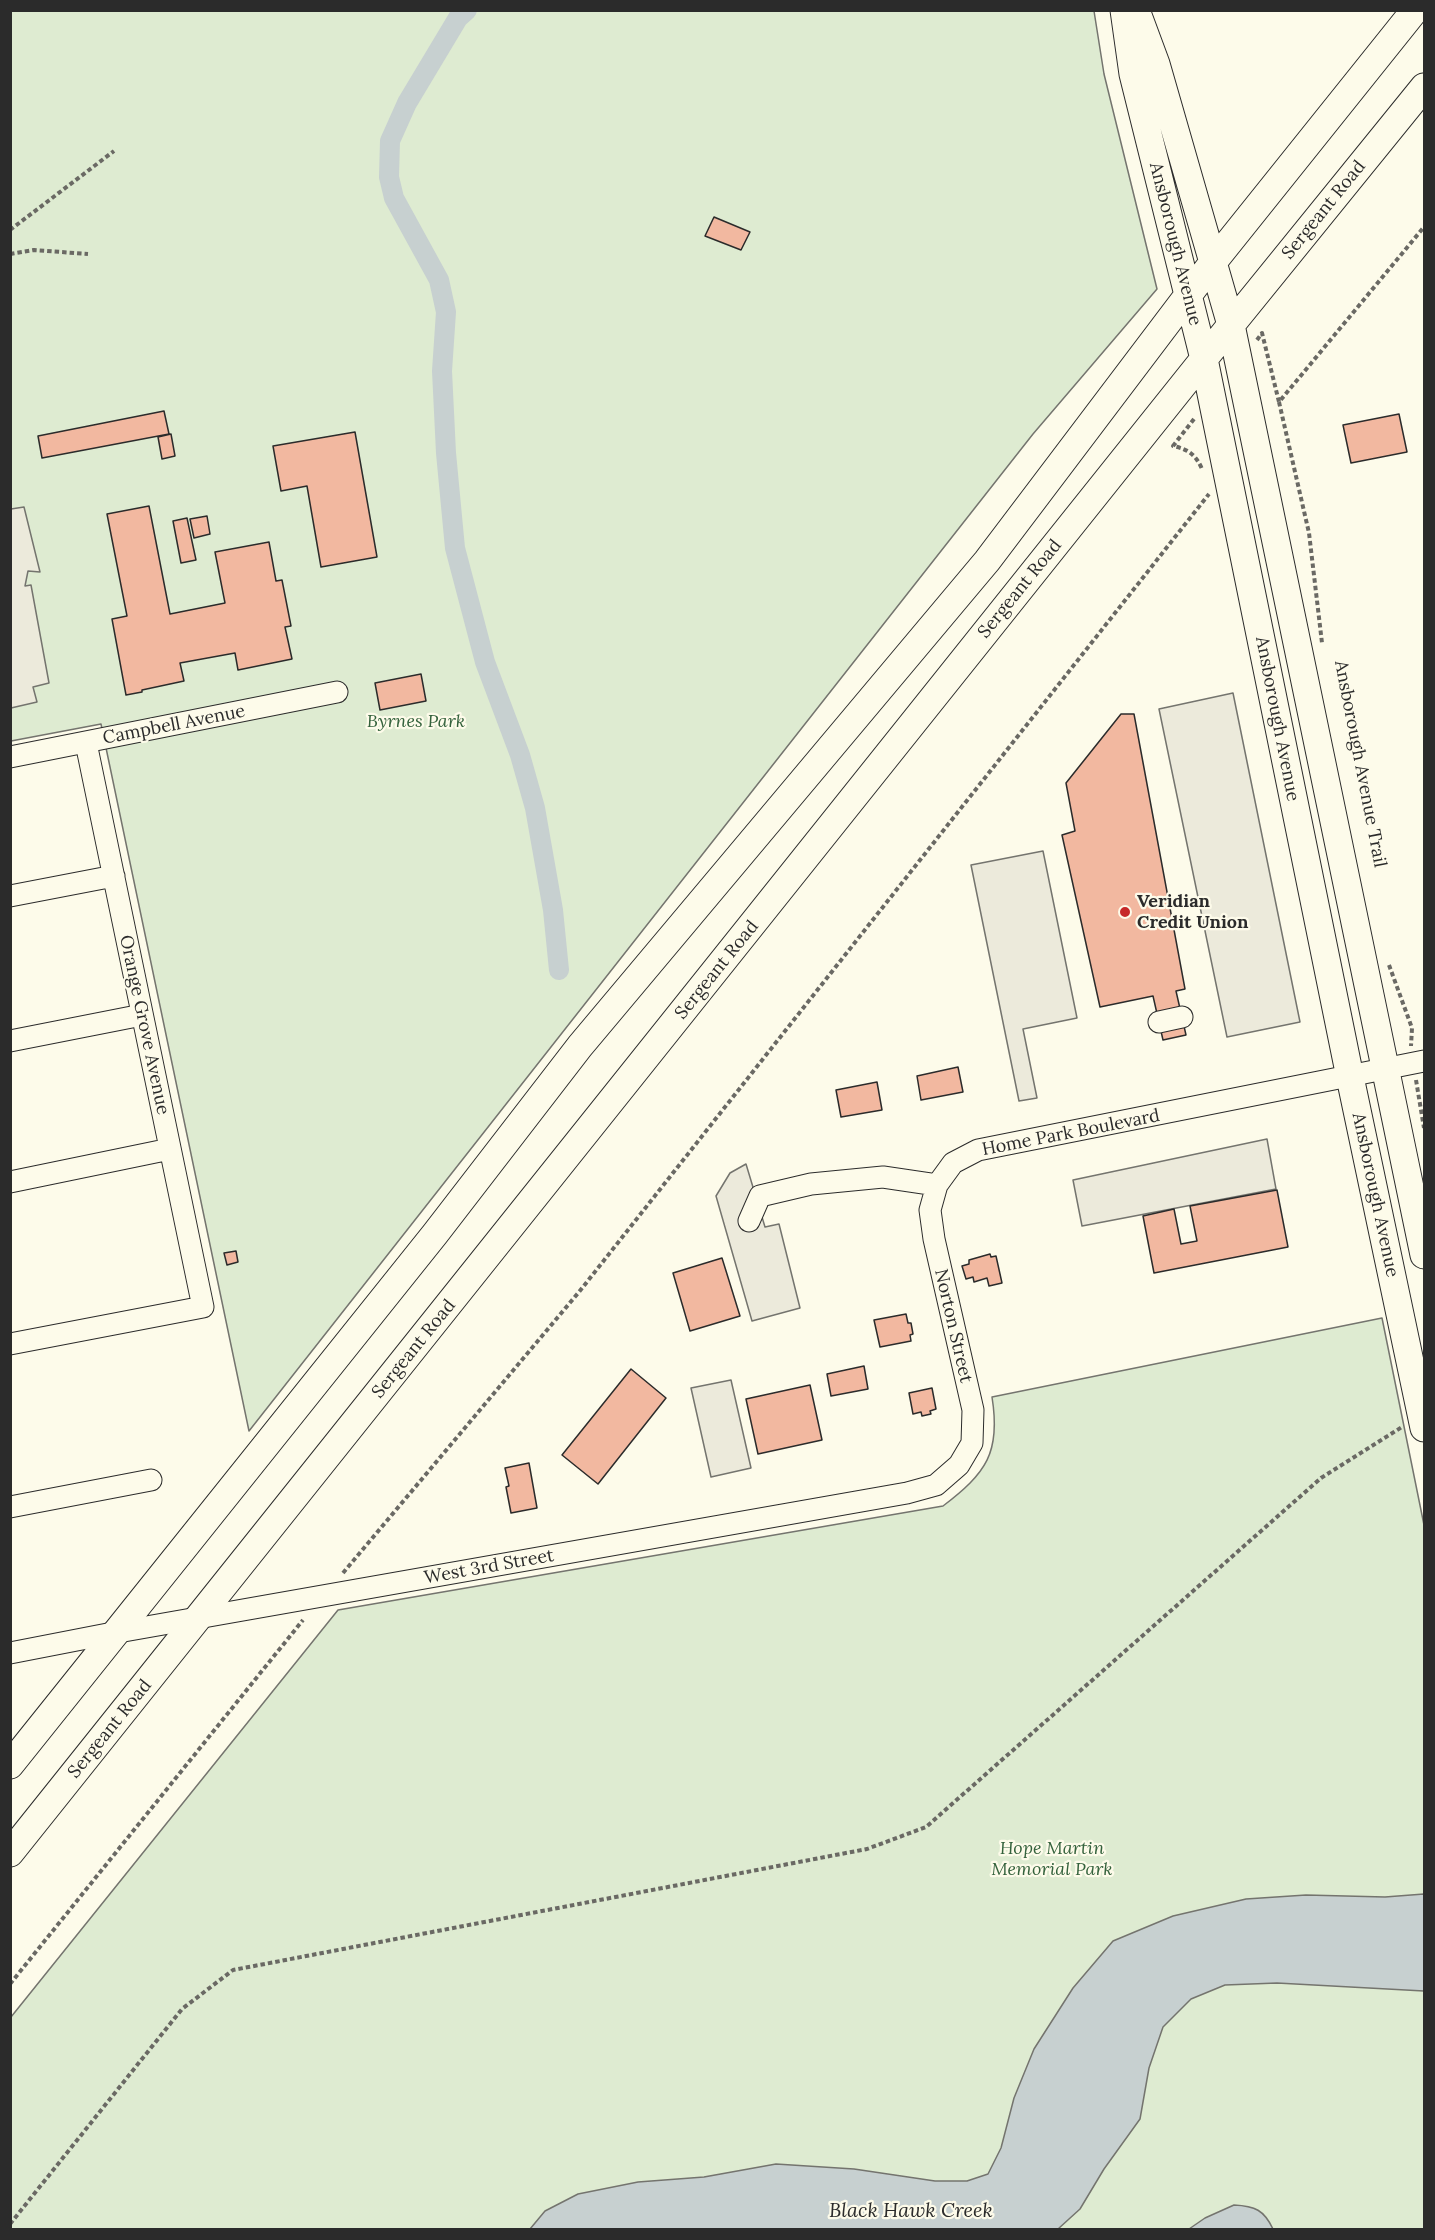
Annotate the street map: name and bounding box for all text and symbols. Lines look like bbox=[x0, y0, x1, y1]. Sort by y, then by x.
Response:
street label: Sergeant Road bbox=[1278, 156, 1370, 264]
street label: Ansborough Avenue bbox=[1144, 160, 1206, 328]
street label: Sergeant Road bbox=[974, 535, 1066, 643]
street label: Ansborough Avenue bbox=[1250, 635, 1304, 803]
street label: Ansborough Avenue Trail bbox=[1329, 659, 1391, 869]
street label: Campbell Avenue bbox=[101, 701, 247, 749]
park label: Byrnes Park bbox=[367, 711, 465, 733]
place label: Veridian Credit Union bbox=[1137, 891, 1248, 934]
marker: Veridian Credit Union bbox=[1118, 905, 1132, 919]
street label: Sergeant Road bbox=[671, 916, 763, 1024]
street label: Orange Grove Avenue bbox=[114, 933, 174, 1117]
street label: Home Park Boulevard bbox=[980, 1105, 1162, 1161]
street label: Ansborough Avenue bbox=[1347, 1111, 1403, 1279]
street label: Norton Street bbox=[929, 1267, 977, 1385]
street label: Sergeant Road bbox=[368, 1295, 460, 1403]
street label: West 3rd Street bbox=[423, 1545, 555, 1589]
street label: Sergeant Road bbox=[64, 1675, 156, 1783]
park label: Hope Martin Memorial Park bbox=[991, 1838, 1113, 1880]
water label: Black Hawk Creek bbox=[829, 2199, 993, 2223]

